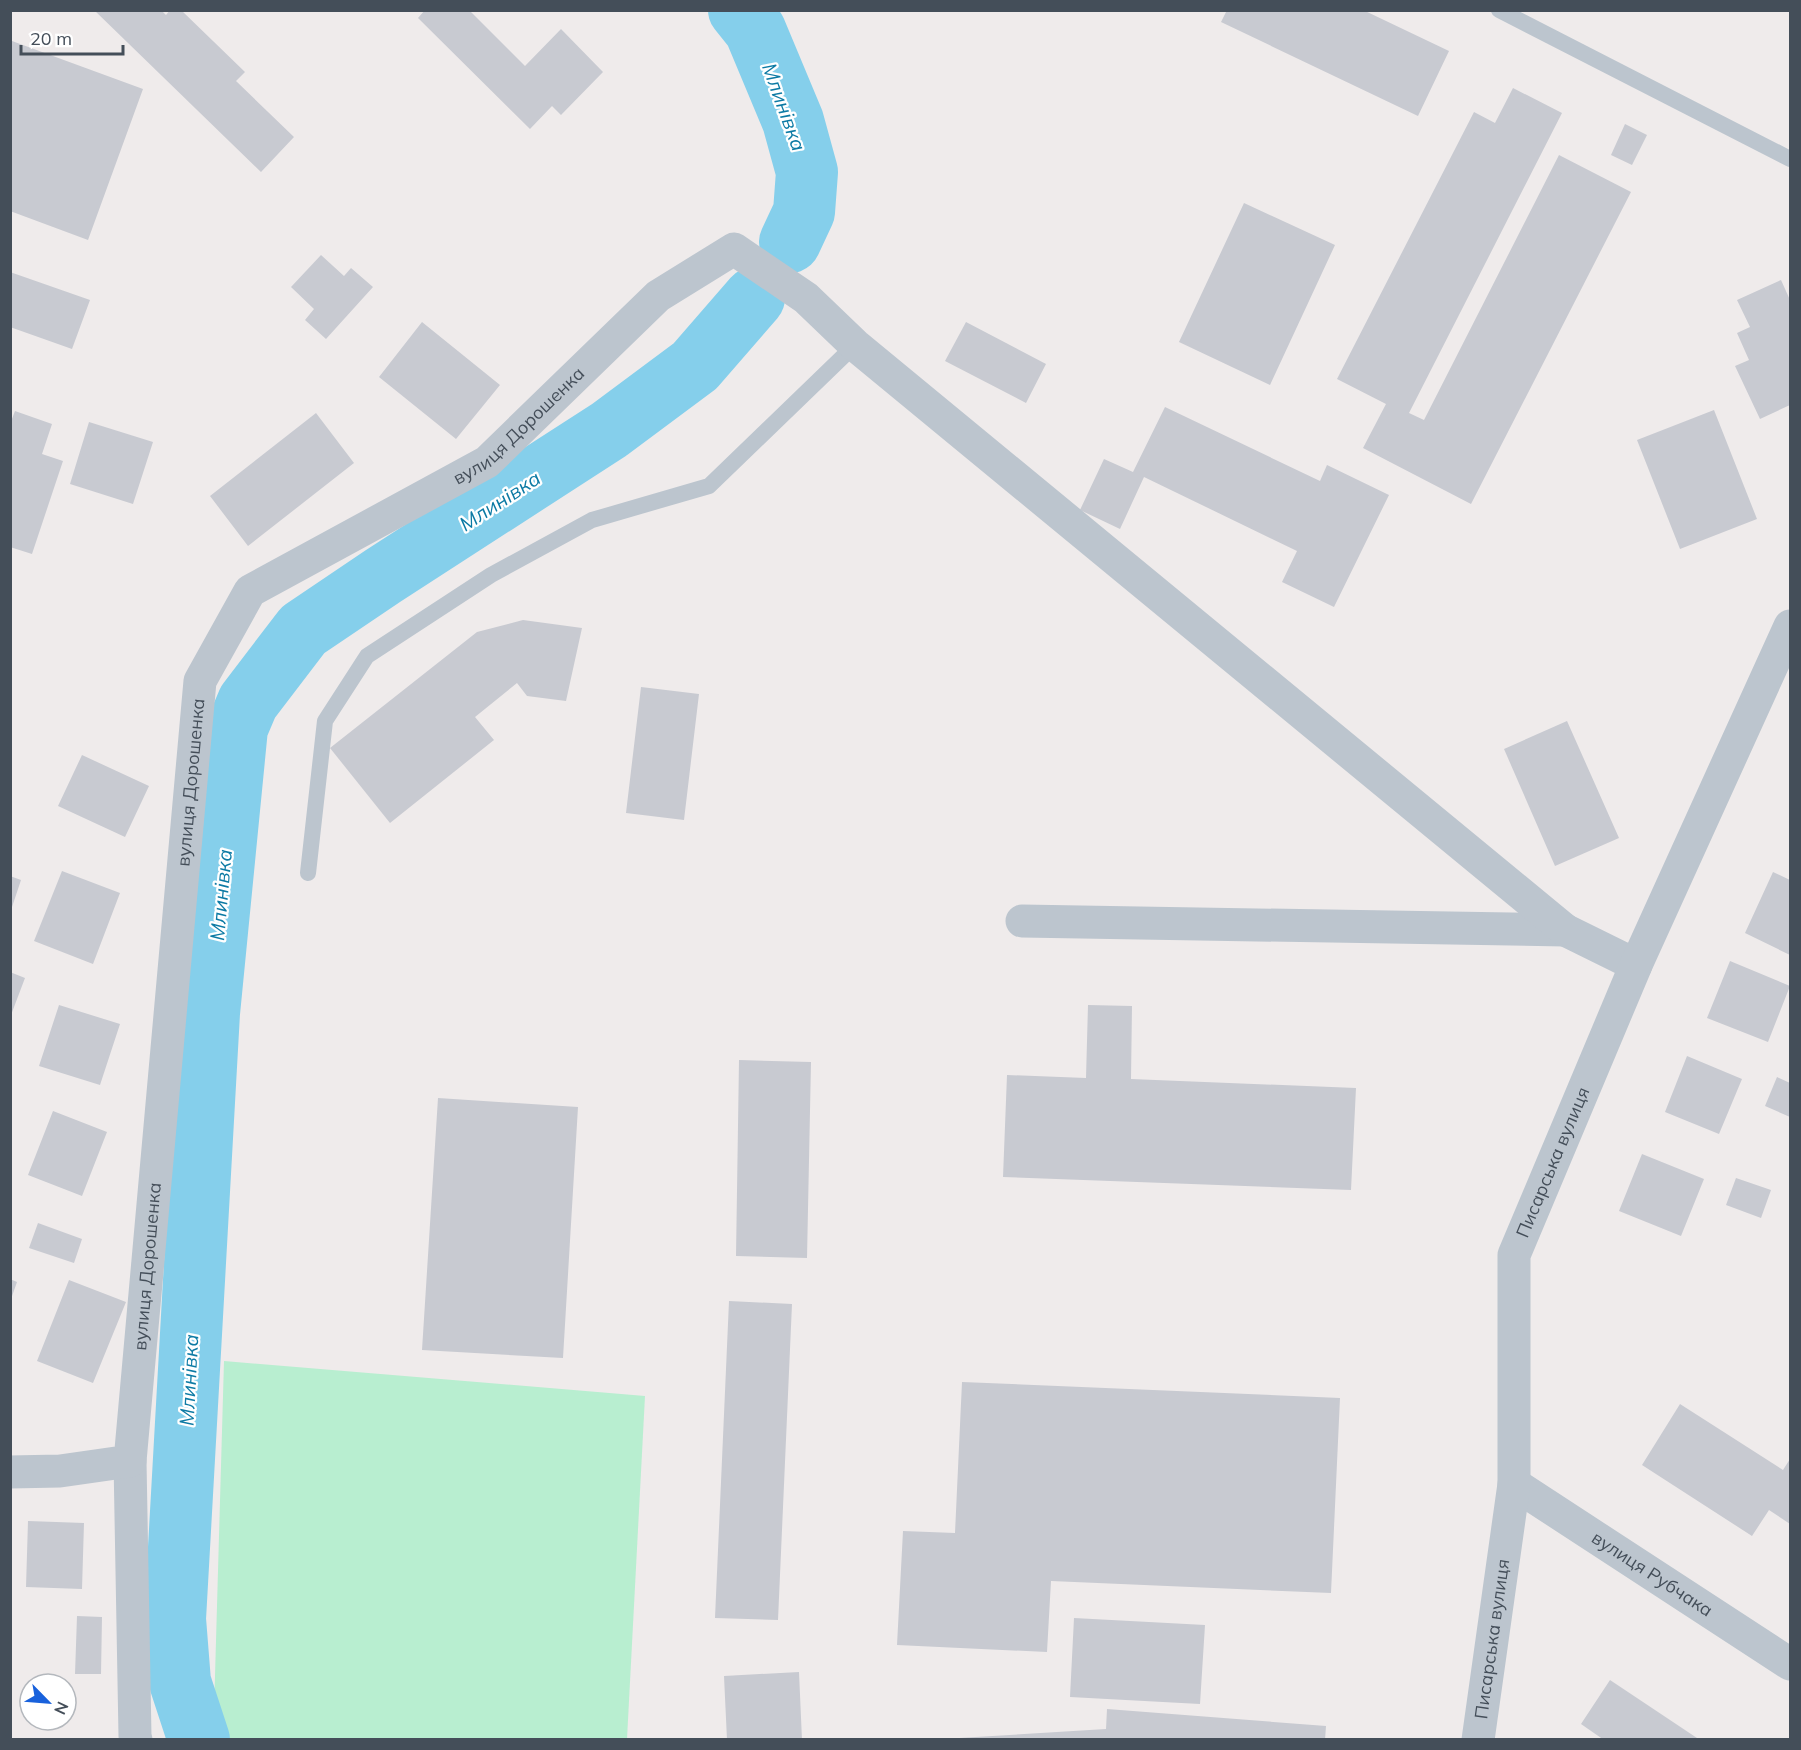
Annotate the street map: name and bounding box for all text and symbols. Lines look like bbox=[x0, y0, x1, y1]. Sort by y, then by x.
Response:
scale bar bbox=[21, 18, 123, 56]
text: 20 m bbox=[30, 27, 72, 50]
water label: Млинівка bbox=[757, 59, 812, 154]
street label: вулиця Дорошенка bbox=[449, 362, 589, 489]
water label: Млинівка bbox=[454, 465, 545, 536]
street label: вулиця Дорошенка bbox=[171, 697, 209, 867]
water label: Млинівка bbox=[204, 848, 237, 942]
street label: Писарська вулиця bbox=[1511, 1083, 1594, 1241]
street label: вулиця Дорошенка bbox=[128, 1181, 166, 1351]
water label: Млинівка bbox=[174, 1333, 203, 1426]
street label: вулиця Рубчака bbox=[1588, 1526, 1717, 1622]
street label: Писарська вулиця bbox=[1469, 1557, 1514, 1720]
north arrow bbox=[18, 1672, 78, 1732]
text: N bbox=[50, 1699, 73, 1718]

